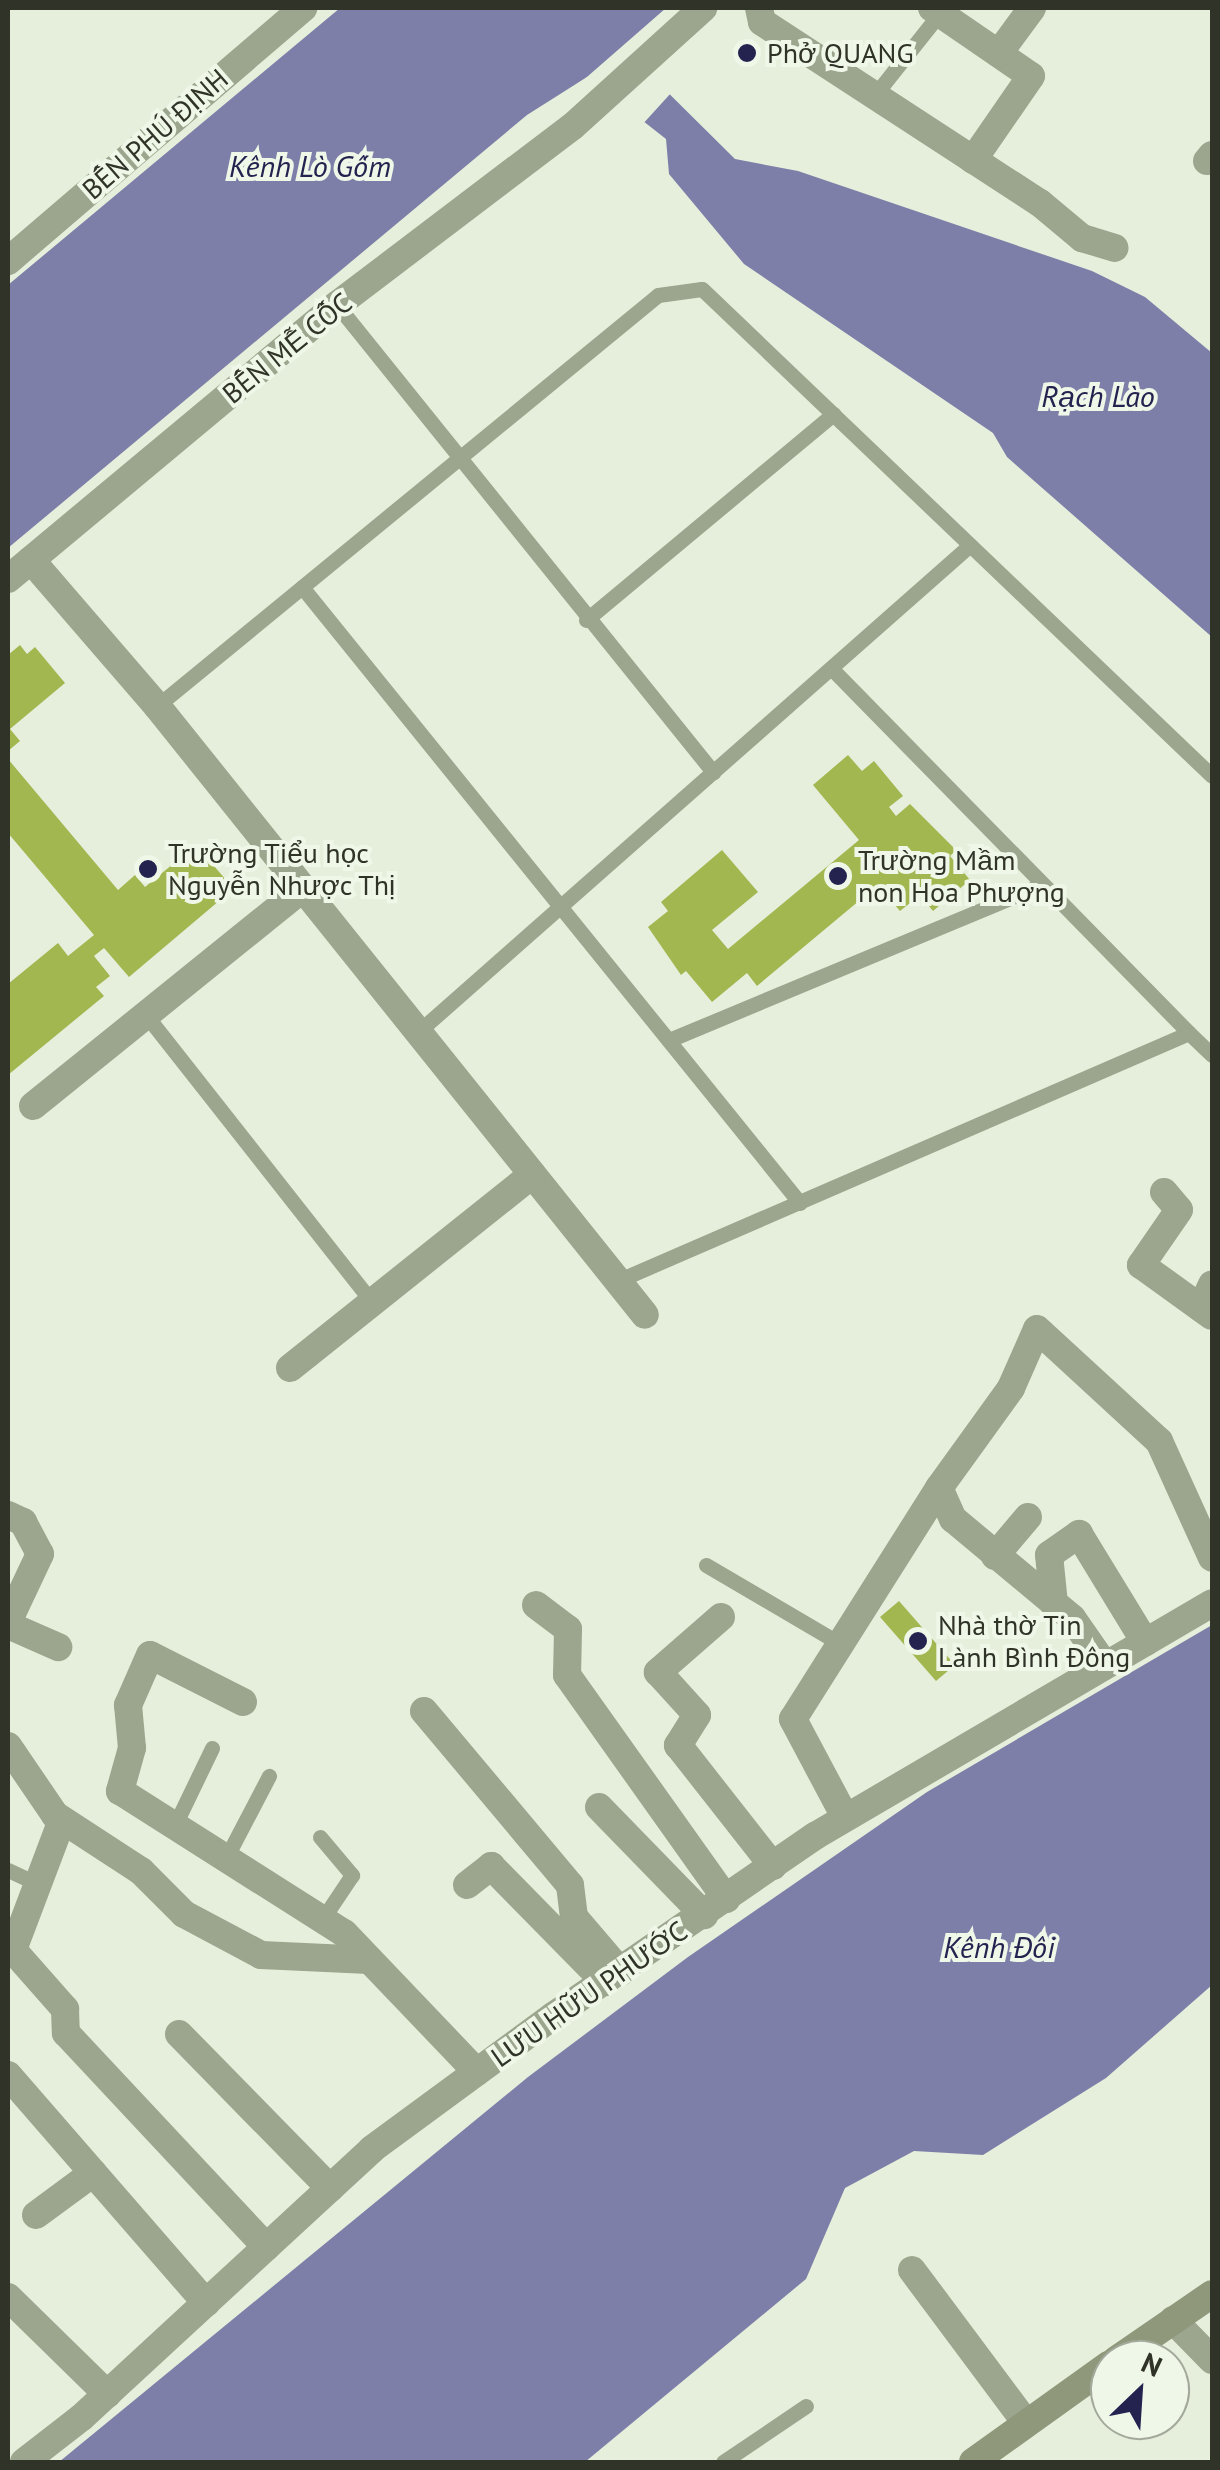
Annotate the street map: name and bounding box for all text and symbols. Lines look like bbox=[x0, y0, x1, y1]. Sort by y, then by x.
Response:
place label: Phở QUANG bbox=[767, 36, 914, 70]
marker: Phở QUANG bbox=[736, 42, 758, 64]
street label: BẾN PHÚ ĐỊNH bbox=[75, 62, 235, 206]
water label: Kênh Lò Gốm bbox=[229, 148, 391, 184]
street label: BẾN MỄ CỐC bbox=[216, 286, 358, 410]
water label: Rạch Lào bbox=[1041, 378, 1155, 414]
place label: Trường Tiểu học Nguyễn Nhược Thị bbox=[168, 836, 397, 902]
place label: Trường Mầm non Hoa Phượng bbox=[858, 843, 1065, 909]
marker: Trường Tiểu học Nguyễn Nhược Thị bbox=[137, 858, 159, 880]
marker: Trường Mầm non Hoa Phượng bbox=[827, 865, 849, 887]
place label: Nhà thờ Tin Lành Bình Đông bbox=[938, 1608, 1130, 1674]
marker: Nhà thờ Tin Lành Bình Đông bbox=[907, 1630, 929, 1652]
street label: LƯU HỮU PHƯỚC bbox=[485, 1914, 693, 2074]
water label: Kênh Đôi bbox=[943, 1929, 1055, 1965]
north arrow bbox=[1090, 2340, 1190, 2440]
text: N bbox=[1136, 2344, 1168, 2385]

